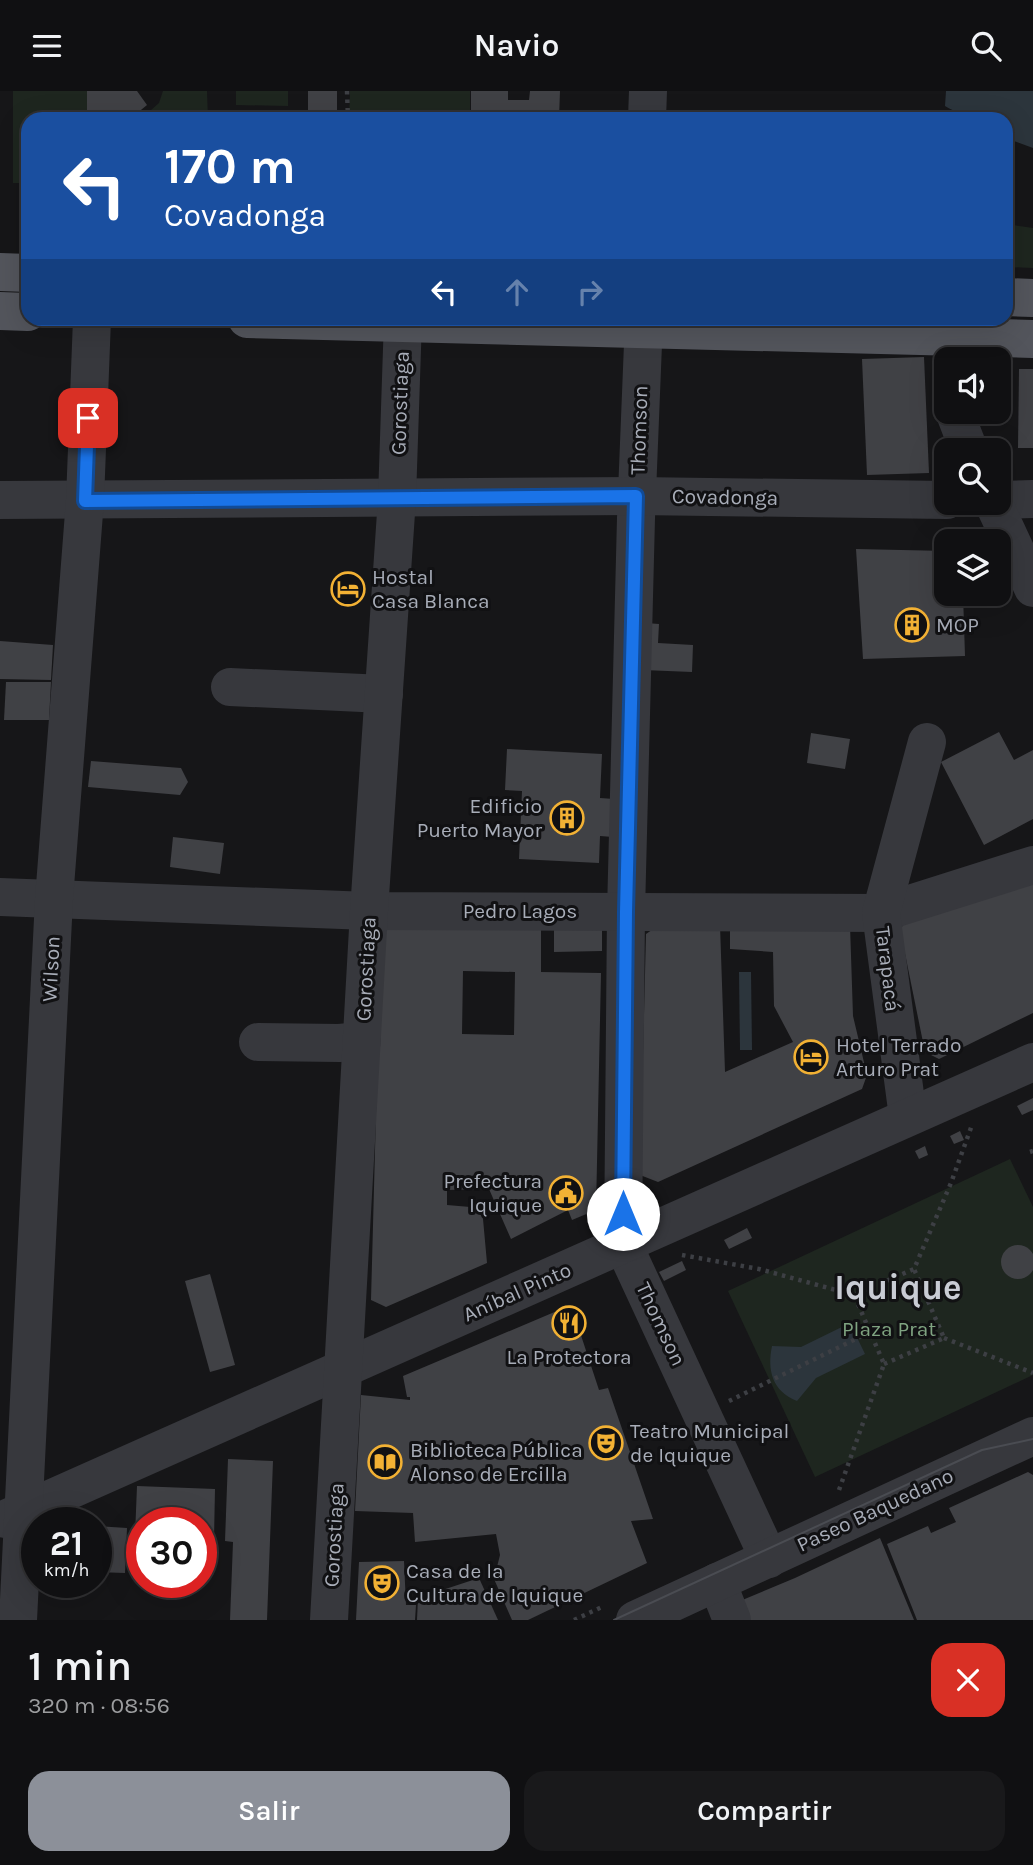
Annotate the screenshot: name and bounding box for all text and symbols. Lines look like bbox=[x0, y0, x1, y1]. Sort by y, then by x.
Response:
icon: menu bbox=[28, 27, 66, 65]
text: Navio bbox=[474, 27, 559, 64]
icon: search bbox=[967, 27, 1005, 65]
text: 170 m bbox=[164, 138, 296, 195]
icon: left bbox=[49, 140, 140, 231]
text: Covadonga bbox=[164, 197, 326, 234]
icon: left bbox=[425, 273, 463, 311]
icon: ahead bbox=[498, 273, 536, 311]
icon: right bbox=[571, 273, 609, 311]
map controls bbox=[934, 347, 1011, 606]
button: sound bbox=[934, 347, 1011, 424]
street label: Gorostiaga bbox=[386, 350, 414, 456]
street label: Thomson bbox=[625, 385, 653, 475]
pin bbox=[58, 388, 118, 448]
icon: arrive bbox=[69, 399, 107, 437]
button: search bbox=[934, 438, 1011, 515]
street label: Covadonga bbox=[672, 484, 778, 510]
button: layers bbox=[934, 529, 1011, 606]
place label: Hostal Casa Blanca bbox=[372, 565, 490, 613]
hotel icon: Hostal Casa Blanca bbox=[329, 570, 367, 608]
building icon: MOP bbox=[893, 606, 931, 644]
place label: MOP bbox=[936, 613, 979, 637]
place label: Edificio Puerto Mayor bbox=[417, 794, 542, 842]
building icon: Edificio Puerto Mayor bbox=[548, 799, 586, 837]
street label: Pedro Lagos bbox=[463, 899, 577, 923]
street label: Gorostiaga bbox=[351, 916, 381, 1022]
street label: Tarapacá bbox=[871, 925, 905, 1013]
street label: Wilson bbox=[37, 935, 65, 1003]
place label: Hotel Terrado Arturo Prat bbox=[836, 1033, 961, 1081]
hotel icon: Hotel Terrado Arturo Prat bbox=[792, 1038, 830, 1076]
place label: Prefectura Iquique bbox=[443, 1169, 542, 1217]
public building icon: Prefectura Iquique bbox=[547, 1174, 585, 1212]
position arrow bbox=[586, 1177, 660, 1251]
street label: Aníbal Pinto bbox=[459, 1257, 575, 1327]
district label: Iquique bbox=[834, 1267, 962, 1309]
street label: Thomson bbox=[631, 1278, 691, 1370]
restaurant icon: La Protectora bbox=[550, 1304, 588, 1342]
park label: Plaza Prat bbox=[842, 1317, 936, 1341]
place label: La Protectora bbox=[506, 1345, 632, 1369]
place label: Teatro Municipal de Iquique bbox=[630, 1419, 789, 1467]
theatre icon: Teatro Municipal de Iquique bbox=[587, 1424, 625, 1462]
place label: Biblioteca Pública Alonso de Ercilla bbox=[410, 1438, 583, 1486]
library icon: Biblioteca Pública Alonso de Ercilla bbox=[366, 1443, 404, 1481]
street label: Paseo Baquedano bbox=[793, 1463, 957, 1557]
street label: Gorostiaga bbox=[319, 1482, 349, 1588]
speed limit sign: 30 bbox=[126, 1507, 217, 1598]
text: 21 bbox=[50, 1523, 83, 1564]
text: km/h bbox=[44, 1559, 89, 1581]
place label: Casa de la Cultura de Iquique bbox=[406, 1559, 583, 1607]
theatre icon: Casa de la Cultura de Iquique bbox=[363, 1564, 401, 1602]
text: 1 min bbox=[28, 1641, 132, 1691]
button: close bbox=[931, 1643, 1005, 1717]
text: 320 m · 08:56 bbox=[28, 1692, 170, 1719]
button: Salir bbox=[28, 1771, 510, 1851]
button: Compartir bbox=[524, 1771, 1005, 1851]

